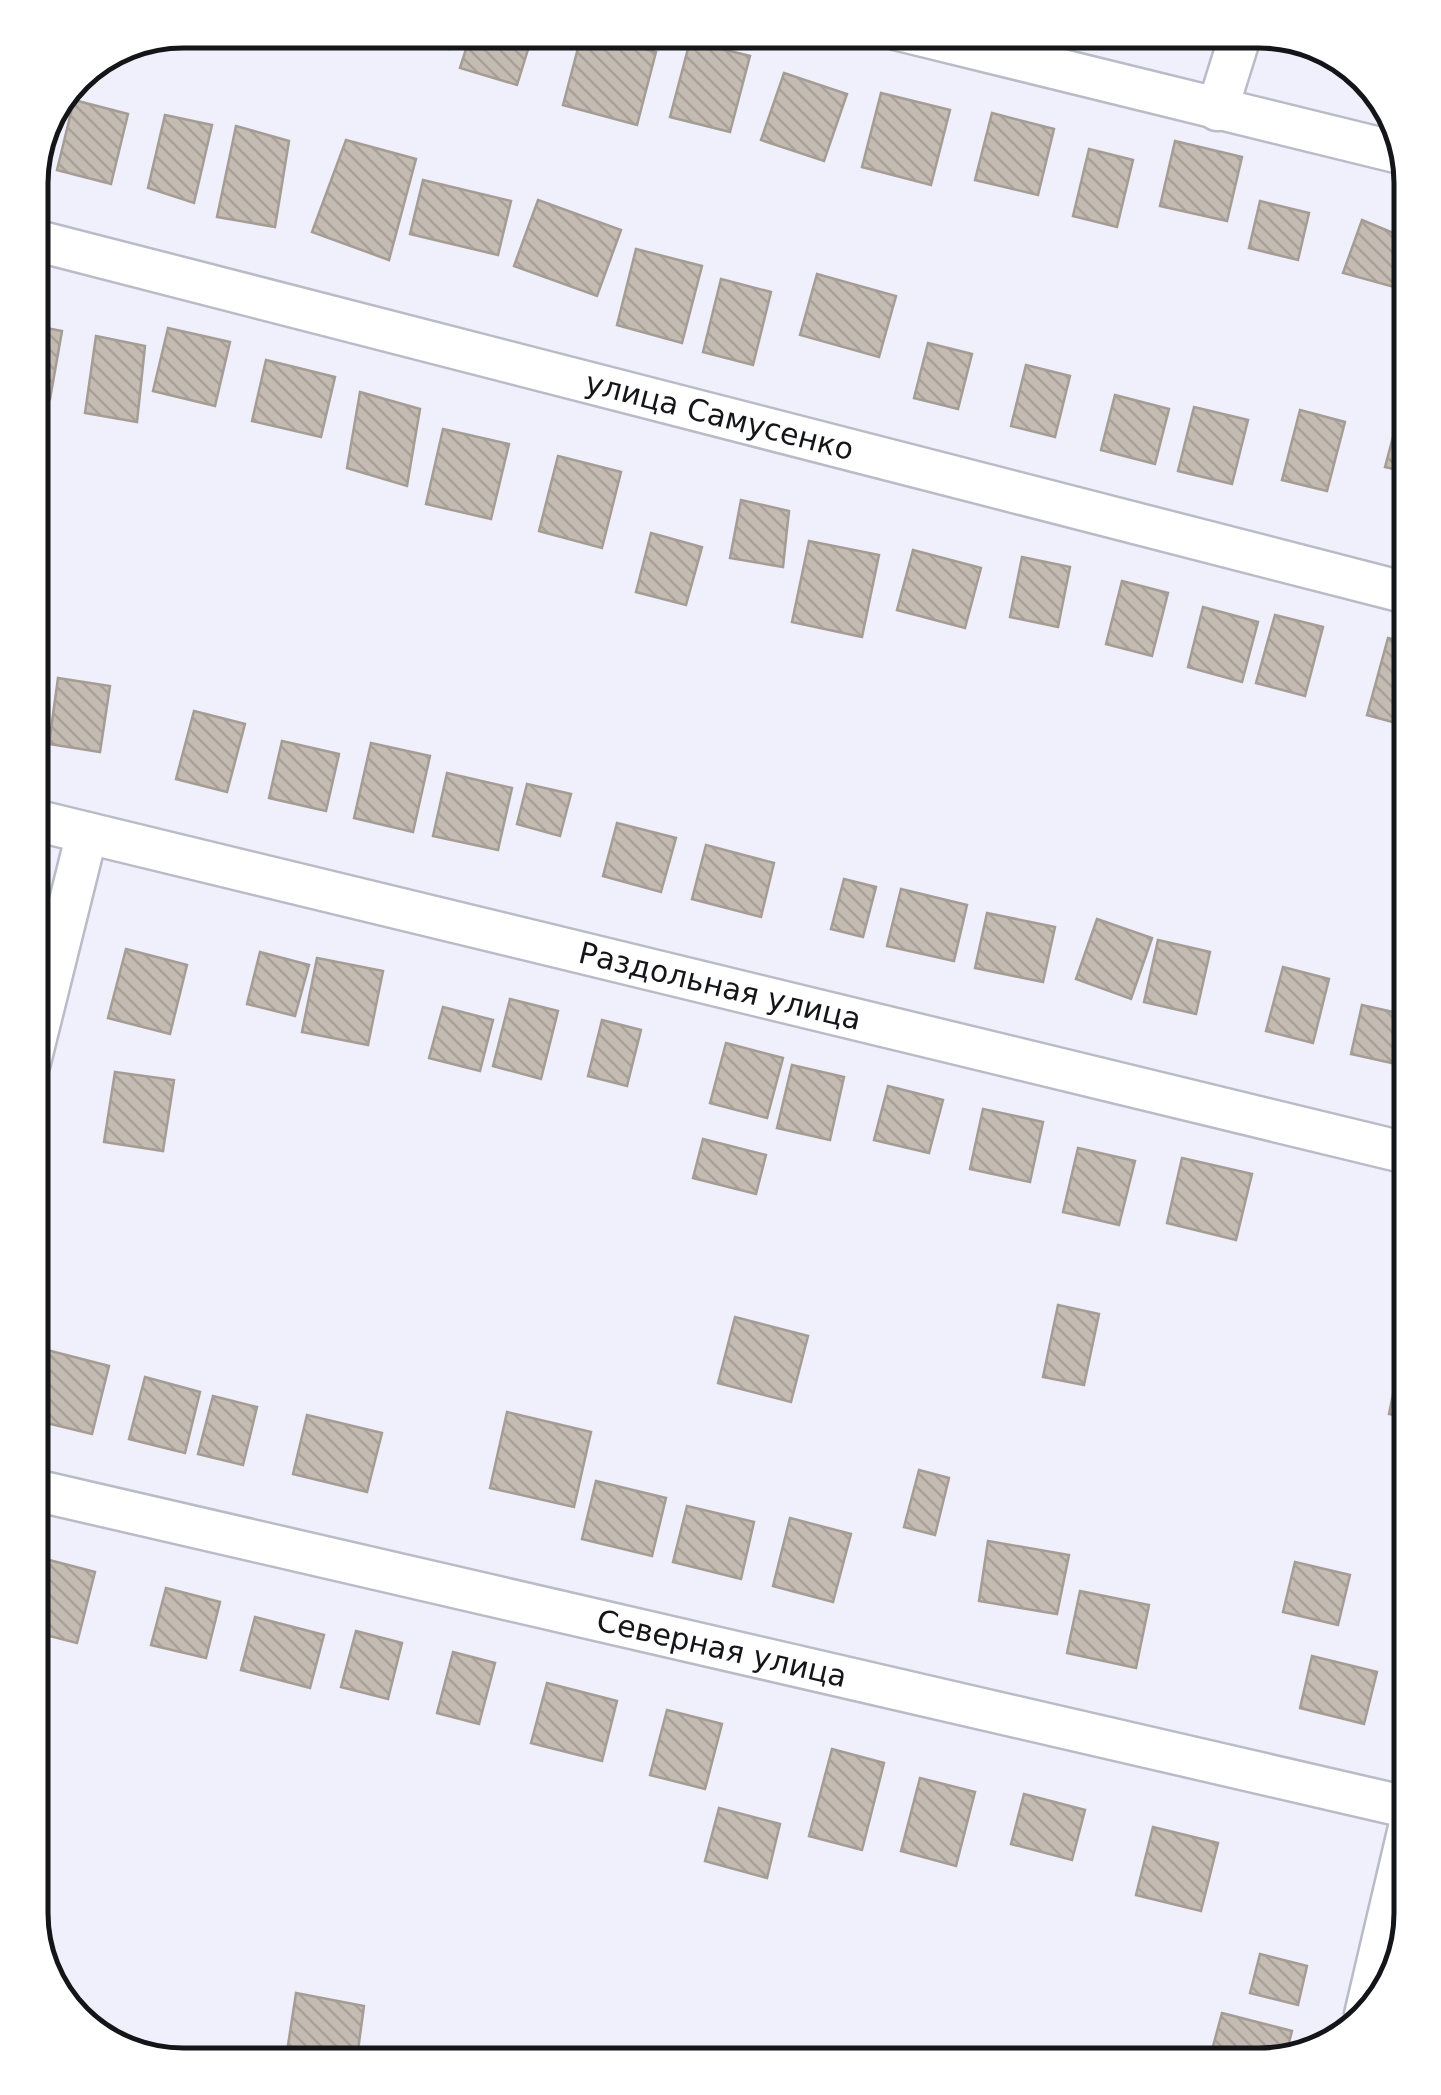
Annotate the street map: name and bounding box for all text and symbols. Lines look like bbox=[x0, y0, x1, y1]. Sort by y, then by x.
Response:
street label: улица Самусенко bbox=[582, 365, 858, 467]
street label: Раздольная улица bbox=[575, 935, 865, 1037]
street label: Северная улица bbox=[593, 1603, 850, 1694]

